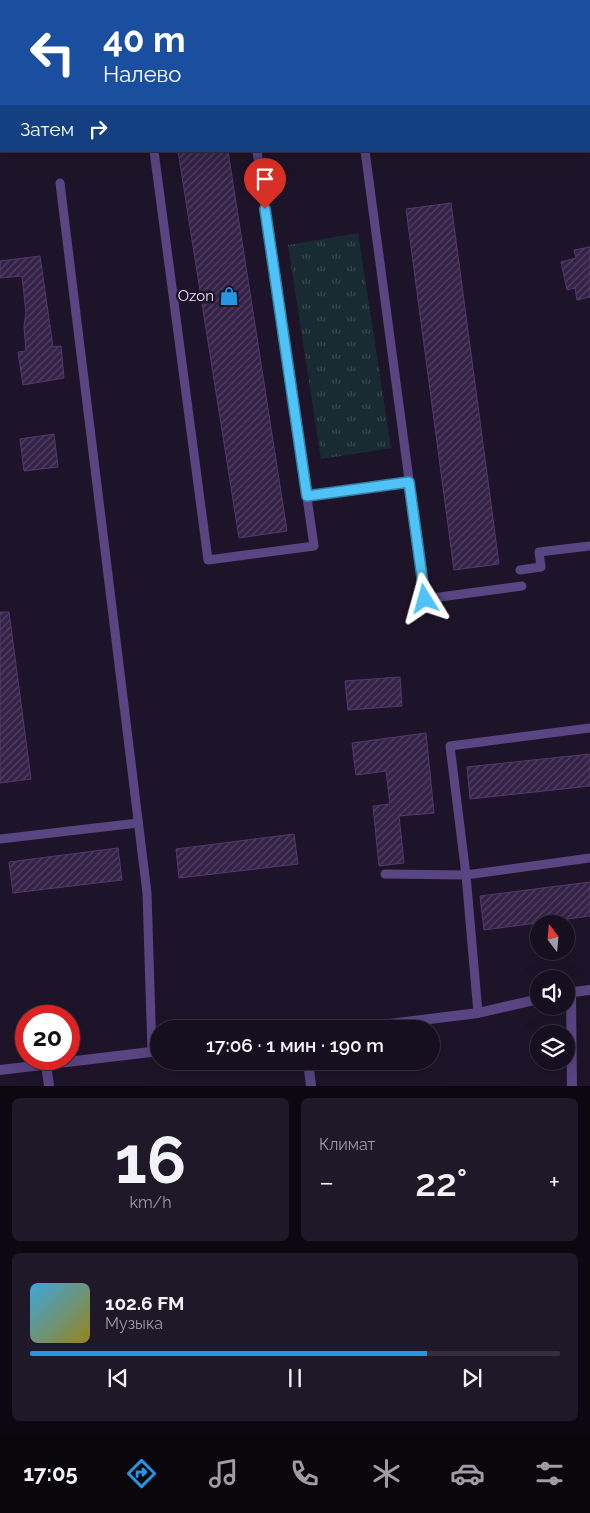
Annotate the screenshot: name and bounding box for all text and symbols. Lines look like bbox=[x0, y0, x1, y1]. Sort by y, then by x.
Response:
text: 40 m bbox=[103, 19, 185, 60]
icon: left bbox=[20, 20, 85, 85]
text: Налево bbox=[103, 61, 181, 87]
icon: right bbox=[84, 115, 112, 143]
text: Затем bbox=[20, 118, 74, 140]
pin bbox=[244, 158, 286, 209]
icon: arrive bbox=[251, 165, 279, 193]
shop icon: Ozon bbox=[218, 285, 240, 307]
place label: Ozon bbox=[178, 287, 214, 305]
position arrow bbox=[398, 572, 450, 624]
north arrow bbox=[530, 915, 575, 960]
map controls bbox=[530, 915, 575, 1070]
button: sound bbox=[530, 970, 575, 1015]
speed limit sign: 20 bbox=[15, 1005, 80, 1070]
button: layers bbox=[530, 1025, 575, 1070]
text: 17:06 · 1 мин · 190 m bbox=[206, 1034, 384, 1056]
text: 16 bbox=[115, 1122, 186, 1198]
text: Климат bbox=[319, 1135, 375, 1154]
text: 22° bbox=[415, 1160, 467, 1205]
text: − bbox=[319, 1166, 334, 1199]
text: + bbox=[548, 1166, 560, 1199]
text: km/h bbox=[129, 1193, 172, 1212]
text: 102.6 FM bbox=[105, 1292, 184, 1314]
text: Музыка bbox=[105, 1314, 163, 1333]
icon: previous bbox=[104, 1364, 132, 1392]
icon: pause bbox=[281, 1364, 309, 1392]
icon: next bbox=[458, 1364, 486, 1392]
icon: directions bbox=[124, 1456, 159, 1491]
icon: music bbox=[206, 1456, 241, 1491]
icon: phone bbox=[287, 1456, 322, 1491]
icon: climate bbox=[369, 1456, 404, 1491]
icon: car bbox=[450, 1456, 485, 1491]
icon: filters bbox=[532, 1456, 567, 1491]
text: 17:05 bbox=[23, 1460, 78, 1486]

